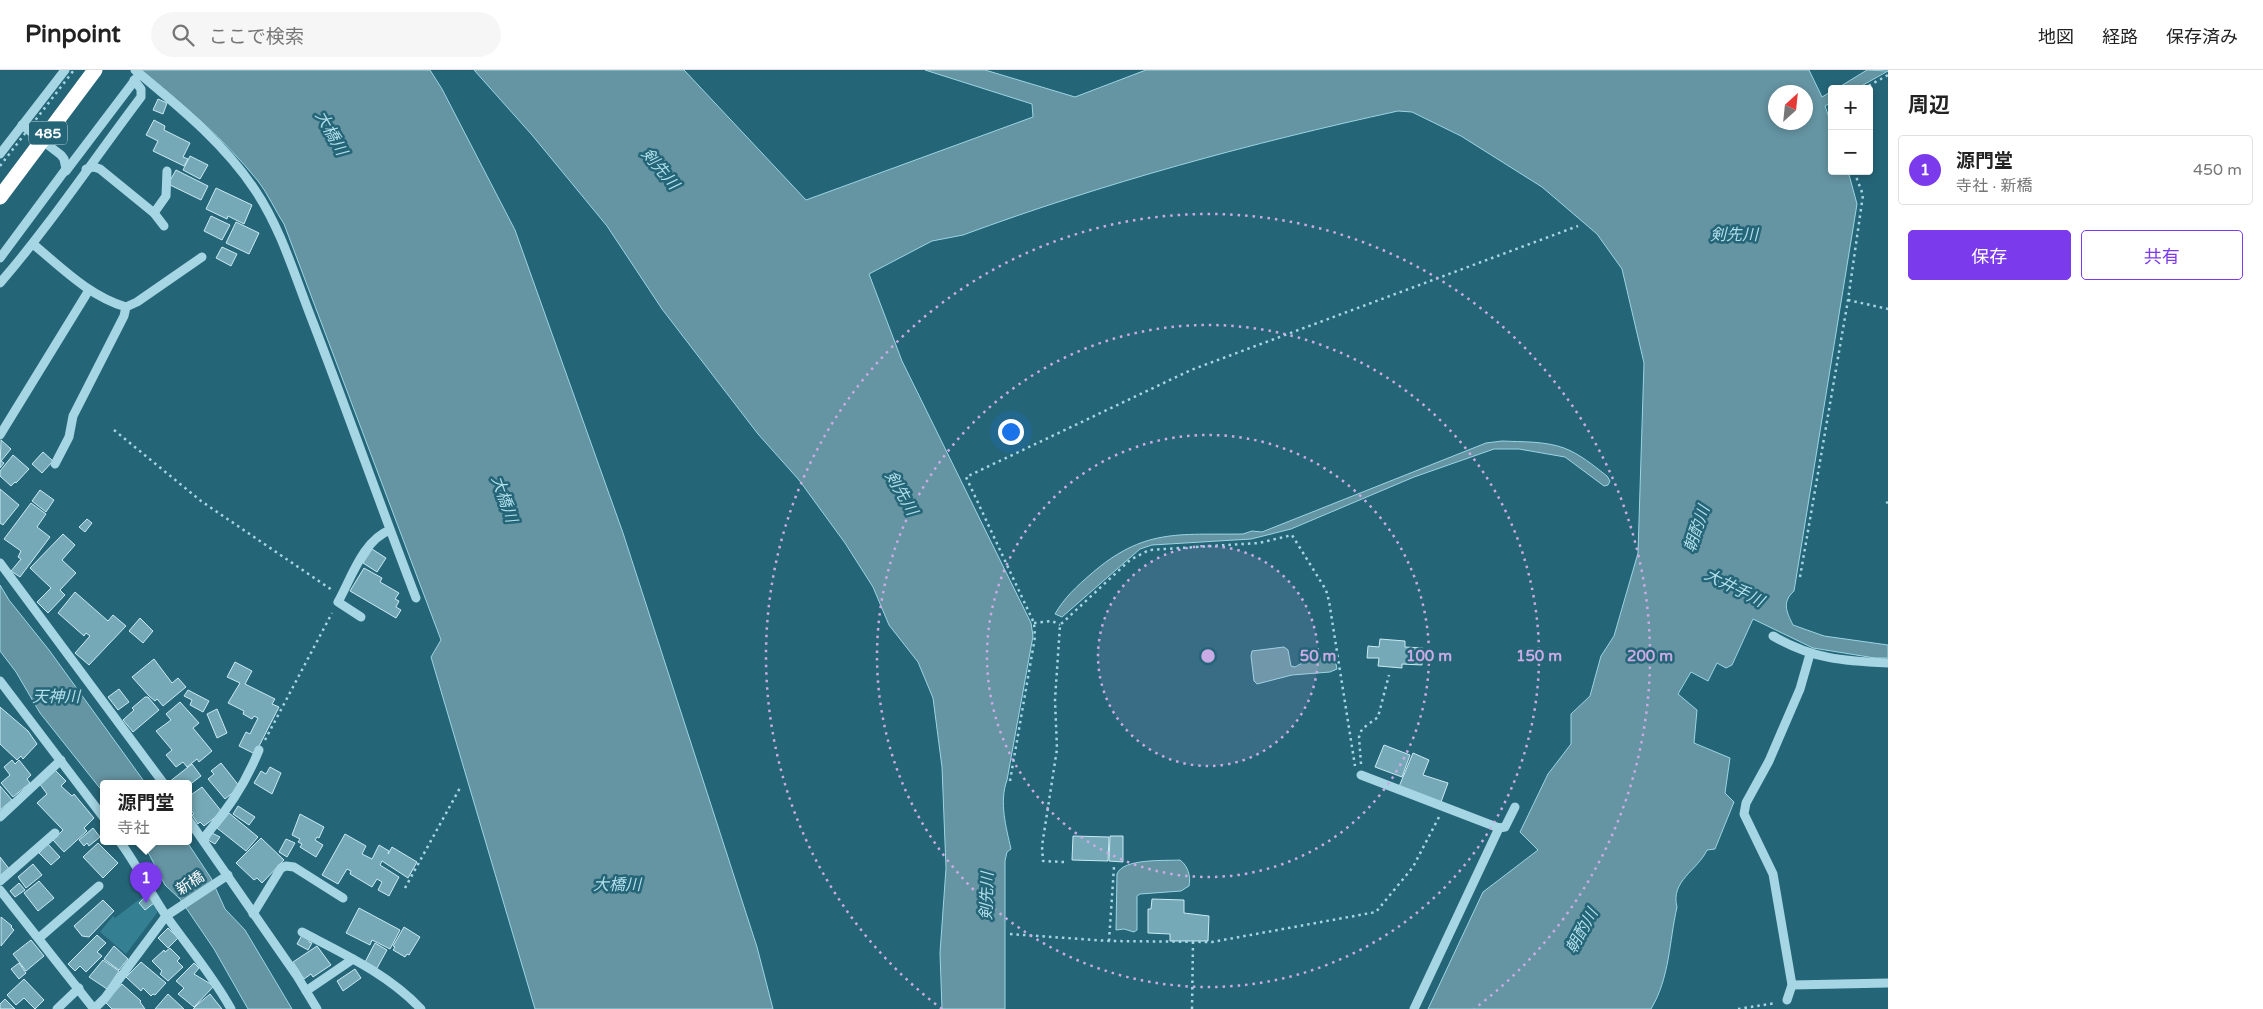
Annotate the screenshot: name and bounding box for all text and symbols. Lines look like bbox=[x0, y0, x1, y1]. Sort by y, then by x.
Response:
search box bbox=[151, 12, 501, 57]
text: Pinpoint bbox=[25, 20, 121, 49]
icon: search bbox=[169, 21, 197, 49]
text: ここで検索 bbox=[209, 26, 304, 48]
text: 地図 bbox=[2038, 26, 2074, 48]
text: 経路 bbox=[2102, 26, 2138, 48]
text: 保存済み bbox=[2166, 26, 2238, 48]
north arrow bbox=[1768, 85, 1813, 130]
map controls bbox=[1828, 85, 1873, 175]
button: + bbox=[1828, 85, 1873, 130]
text: 周辺 bbox=[1908, 93, 1950, 118]
water label: 大橋川 bbox=[311, 107, 352, 161]
road number: 485 bbox=[29, 122, 67, 144]
button: − bbox=[1828, 130, 1873, 175]
water label: 剣先川 bbox=[637, 144, 684, 195]
text: 源門堂 bbox=[1956, 150, 2013, 172]
text: 1 bbox=[1920, 160, 1930, 180]
text: 450 m bbox=[2193, 160, 2242, 180]
text: 寺社 · 新橋 bbox=[1956, 176, 2032, 196]
water label: 剣先川 bbox=[1710, 225, 1760, 245]
button: 保存 bbox=[1908, 230, 2071, 280]
button: 共有 bbox=[2081, 230, 2243, 280]
your location bbox=[998, 419, 1024, 445]
water label: 剣先川 bbox=[880, 467, 923, 521]
water label: 大橋川 bbox=[487, 473, 522, 527]
water label: 朝酌川 bbox=[1680, 501, 1715, 555]
water label: 大井手川 bbox=[1701, 565, 1769, 612]
centre of rings bbox=[1199, 647, 1217, 665]
text: 50 m bbox=[1300, 647, 1336, 665]
text: 100 m bbox=[1406, 647, 1452, 665]
text: 150 m bbox=[1516, 647, 1562, 665]
text: 200 m bbox=[1627, 647, 1673, 665]
water label: 天神川 bbox=[32, 687, 82, 707]
popup bbox=[100, 780, 192, 845]
text: 源門堂 bbox=[117, 792, 175, 814]
text: 寺社 bbox=[117, 818, 150, 838]
pin: 1 bbox=[130, 862, 162, 903]
street label: 新橋 bbox=[173, 867, 207, 899]
water label: 剣先川 bbox=[976, 870, 998, 920]
water label: 大橋川 bbox=[593, 875, 643, 895]
water label: 朝酌川 bbox=[1562, 903, 1603, 957]

